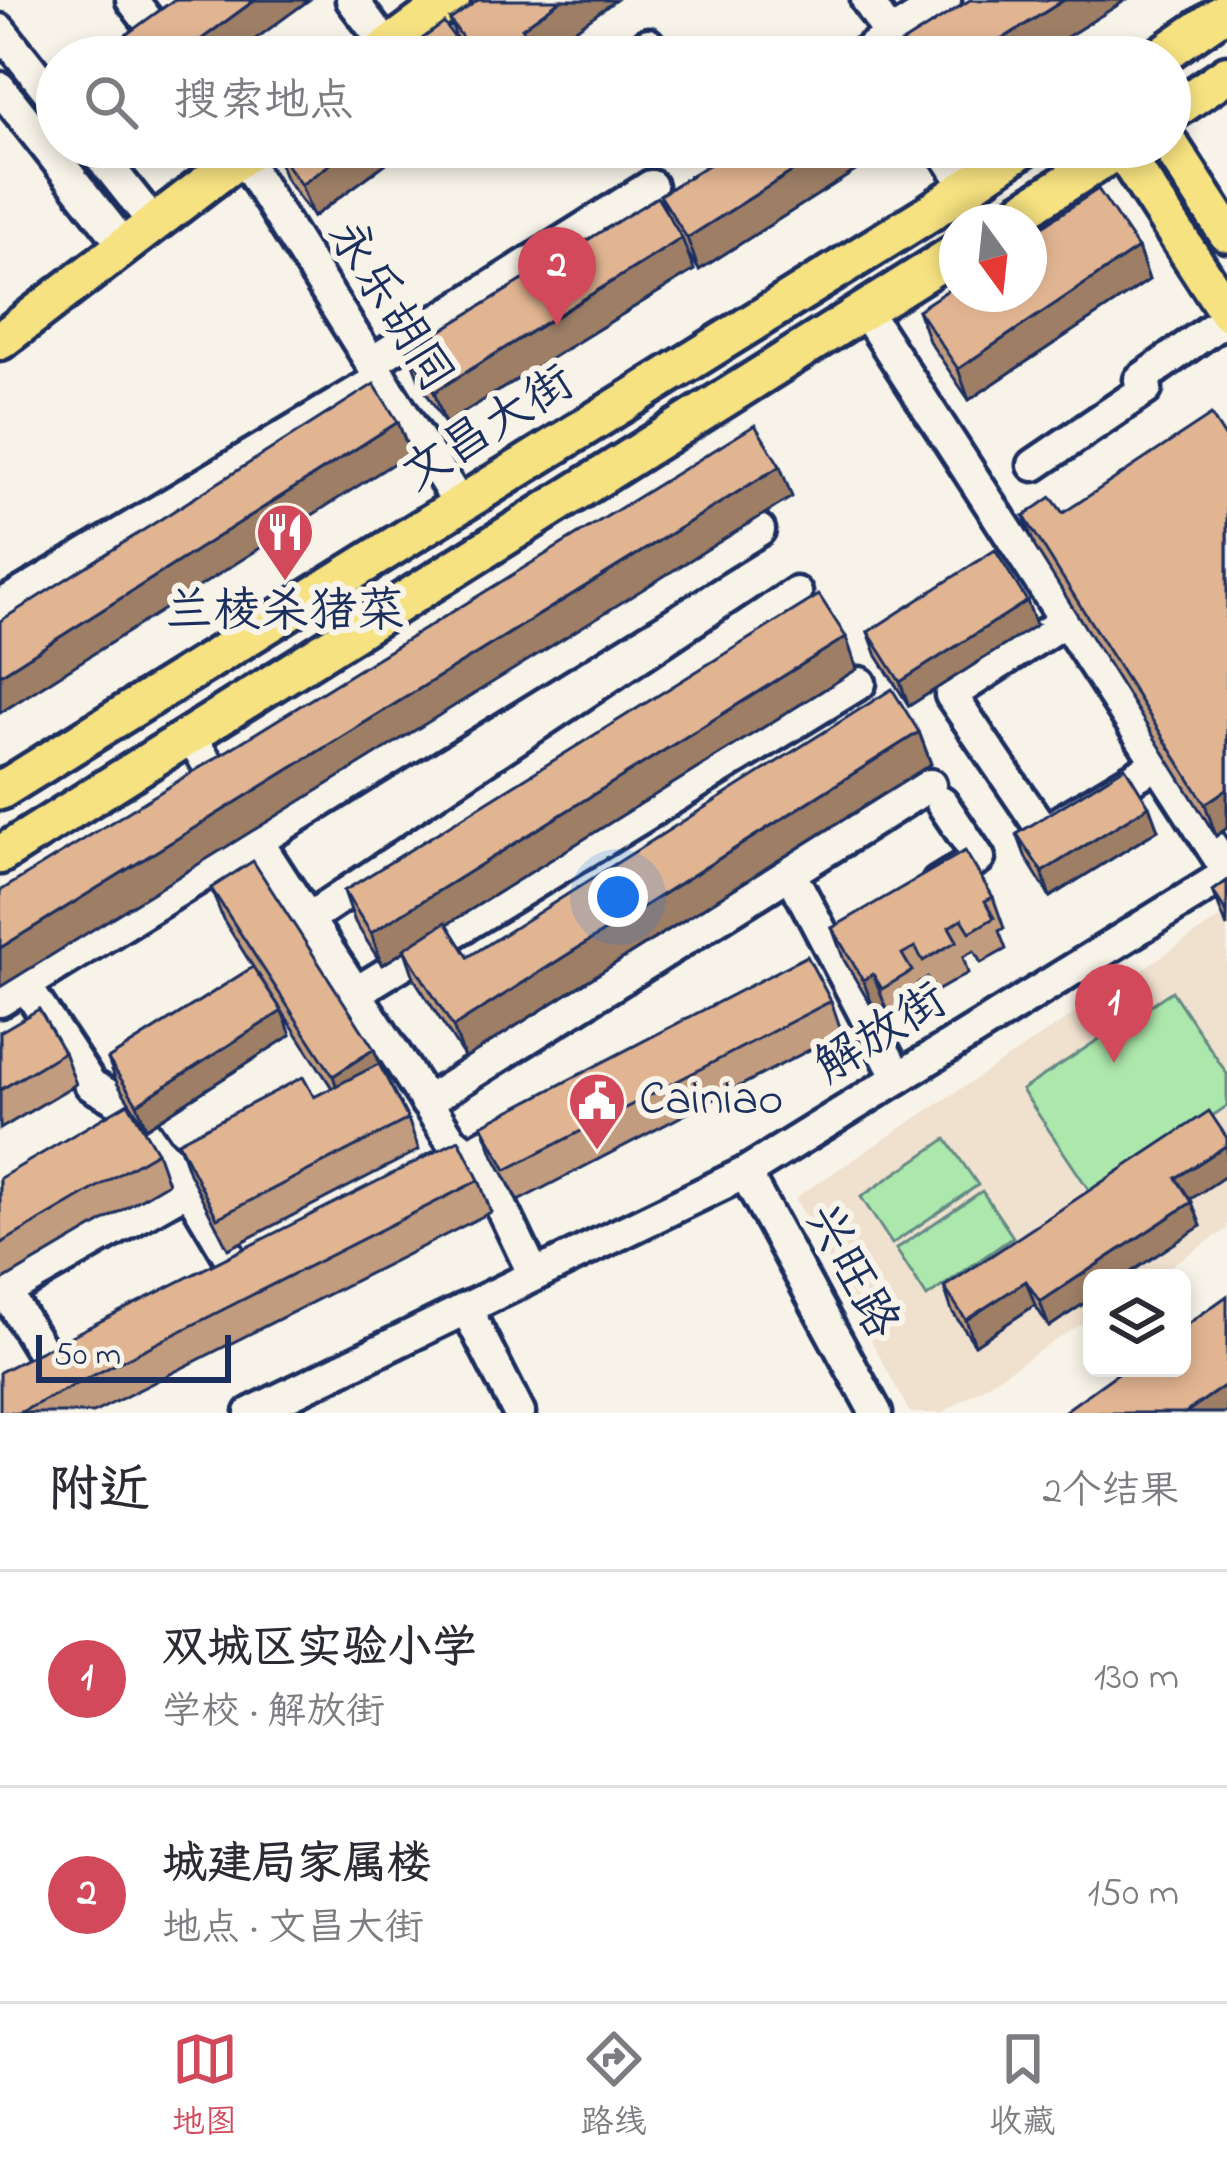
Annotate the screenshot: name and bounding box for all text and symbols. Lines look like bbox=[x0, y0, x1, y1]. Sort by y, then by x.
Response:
search box bbox=[36, 36, 1191, 168]
icon: search bbox=[78, 69, 144, 135]
text: 搜索地点 bbox=[174, 70, 354, 136]
north arrow bbox=[939, 204, 1047, 312]
street label: 永乐胡同 bbox=[308, 207, 470, 407]
pin: 2 bbox=[518, 227, 596, 326]
street label: 文昌大街 bbox=[389, 349, 589, 511]
restaurant icon: 兰棱杀猪菜 bbox=[254, 501, 316, 583]
place label: 兰棱杀猪菜 bbox=[165, 578, 405, 648]
your location bbox=[588, 867, 648, 927]
pin: 1 bbox=[1075, 964, 1153, 1063]
street label: 解放街 bbox=[802, 967, 962, 1103]
place label: Cainiao bbox=[639, 1066, 783, 1136]
public building icon: Cainiao bbox=[566, 1070, 628, 1152]
street label: 兴旺路 bbox=[785, 1192, 915, 1352]
map controls bbox=[1083, 1269, 1191, 1377]
button: layers bbox=[1083, 1269, 1191, 1377]
scale bar bbox=[36, 1329, 231, 1382]
text: 50 m bbox=[54, 1332, 121, 1380]
text: 附近 bbox=[48, 1455, 150, 1530]
text: 2个结果 bbox=[1043, 1464, 1179, 1521]
text: 双城区实验小学 bbox=[162, 1617, 477, 1683]
text: 1 bbox=[81, 1650, 93, 1707]
text: 130 m bbox=[1094, 1650, 1179, 1707]
text: 学校 · 解放街 bbox=[162, 1685, 385, 1742]
text: 城建局家属楼 bbox=[162, 1833, 432, 1899]
text: 2 bbox=[77, 1866, 97, 1923]
text: 150 m bbox=[1087, 1866, 1179, 1923]
text: 地点 · 文昌大街 bbox=[162, 1901, 424, 1958]
tab: 地图 bbox=[172, 2026, 238, 2148]
tab: 路线 bbox=[581, 2026, 647, 2148]
tab: 收藏 bbox=[990, 2026, 1056, 2148]

